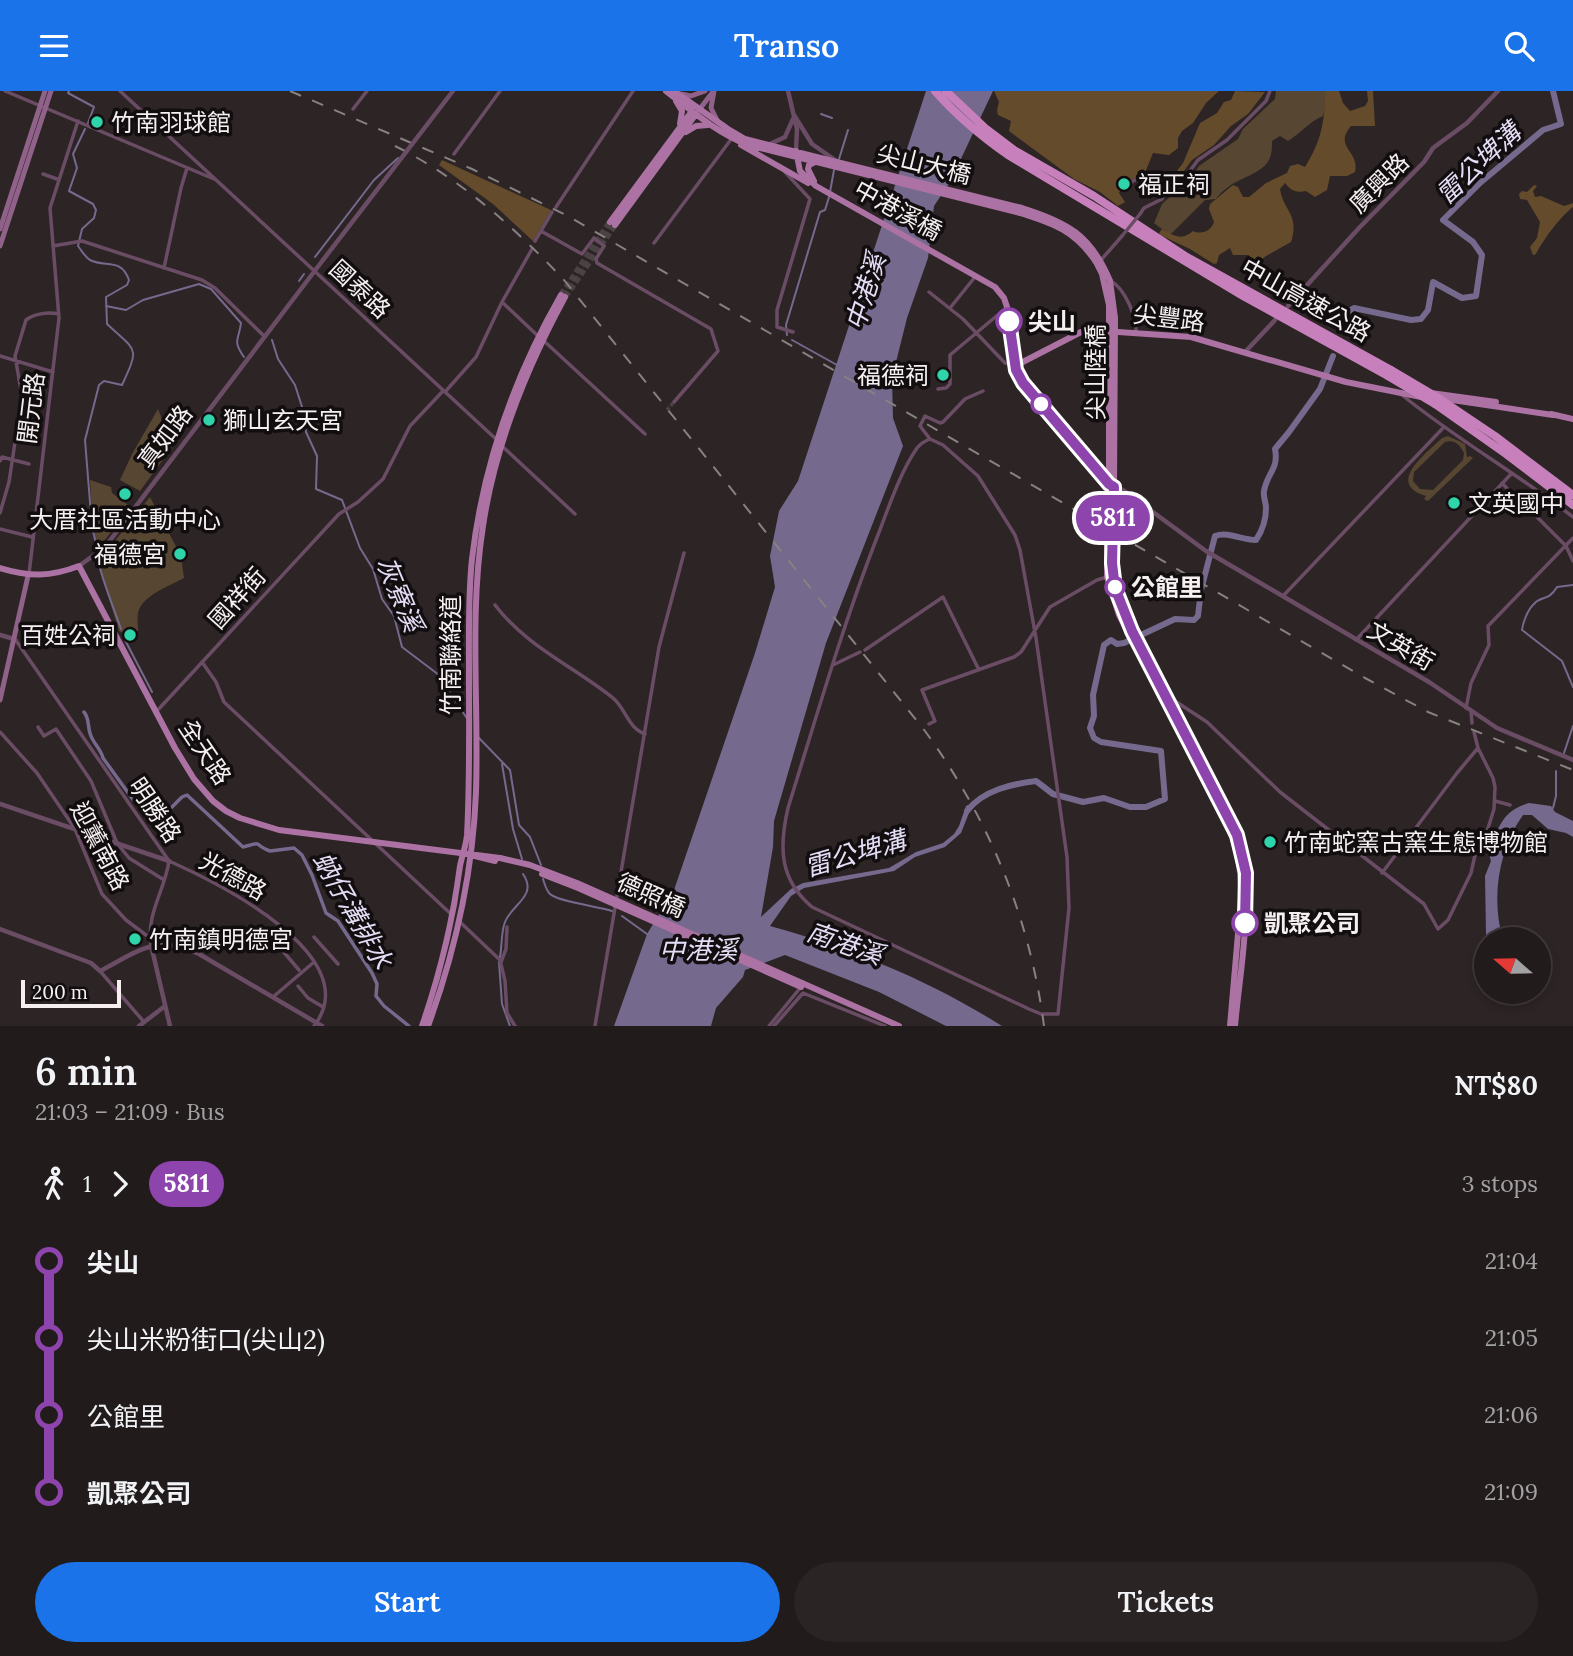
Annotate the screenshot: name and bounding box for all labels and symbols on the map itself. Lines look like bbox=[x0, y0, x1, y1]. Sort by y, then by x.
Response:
place label: 竹南羽球館 bbox=[111, 107, 231, 138]
water label: 雷公埤溝 bbox=[1429, 113, 1530, 211]
marker: 竹南羽球館 bbox=[89, 114, 105, 130]
street label: 尖山大橋 bbox=[874, 137, 974, 191]
street label: 廣興路 bbox=[1343, 147, 1415, 219]
place label: 福正祠 bbox=[1138, 169, 1210, 200]
street label: 中港溪橋 bbox=[849, 173, 947, 247]
marker: 福正祠 bbox=[1116, 176, 1132, 192]
water label: 中港溪 bbox=[838, 246, 893, 334]
street label: 中山高速公路 bbox=[1236, 252, 1376, 348]
street label: 國泰路 bbox=[323, 253, 397, 325]
street label: 尖豐路 bbox=[1131, 298, 1207, 338]
place label: 尖山 bbox=[1028, 306, 1076, 337]
marker: 尖山 bbox=[996, 308, 1022, 334]
street label: 尖山陸橋 bbox=[1080, 324, 1111, 420]
place label: 福德祠 bbox=[857, 360, 929, 391]
marker: 福德祠 bbox=[935, 367, 951, 383]
street label: 開元路 bbox=[11, 370, 51, 446]
unlabelled marker bbox=[1031, 394, 1051, 414]
street label: 真如路 bbox=[131, 399, 199, 475]
place label: 獅山玄天宮 bbox=[223, 405, 343, 436]
marker: 獅山玄天宮 bbox=[201, 412, 217, 428]
marker: 大厝社區活動中心 bbox=[117, 486, 133, 502]
place label: 文英國中 bbox=[1468, 488, 1564, 519]
line badge: 5811 bbox=[1064, 495, 1162, 541]
marker: 文英國中 bbox=[1446, 495, 1462, 511]
place label: 大厝社區活動中心 bbox=[29, 504, 221, 535]
place label: 福德宮 bbox=[94, 539, 166, 570]
marker: 福德宮 bbox=[172, 546, 188, 562]
water label: 灰寮溪 bbox=[370, 552, 432, 640]
street label: 國祥街 bbox=[201, 561, 273, 635]
place label: 公館里 bbox=[1131, 572, 1203, 603]
marker: 公館里 bbox=[1105, 577, 1125, 597]
street label: 竹南聯絡道 bbox=[435, 595, 466, 715]
street label: 文英街 bbox=[1362, 615, 1440, 677]
place label: 百姓公祠 bbox=[20, 620, 116, 651]
marker: 百姓公祠 bbox=[122, 627, 138, 643]
street label: 全天路 bbox=[172, 713, 238, 791]
street label: 明勝路 bbox=[122, 771, 188, 849]
street label: 迎薰南路 bbox=[64, 796, 136, 896]
water label: 雷公埤溝 bbox=[800, 822, 913, 883]
place label: 竹南蛇窯古窯生態博物館 bbox=[1284, 827, 1548, 858]
marker: 竹南蛇窯古窯生態博物館 bbox=[1262, 834, 1278, 850]
street label: 光德路 bbox=[194, 845, 272, 907]
water label: 蚋仔溝排水 bbox=[306, 845, 400, 975]
street label: 德照橋 bbox=[612, 866, 690, 924]
place label: 凱聚公司 bbox=[1264, 908, 1360, 939]
marker: 凱聚公司 bbox=[1232, 910, 1258, 936]
water label: 南港溪 bbox=[803, 915, 891, 973]
place label: 竹南鎮明德宮 bbox=[149, 924, 293, 955]
north arrow bbox=[1474, 927, 1550, 1005]
marker: 竹南鎮明德宮 bbox=[127, 931, 143, 947]
water label: 中港溪 bbox=[659, 933, 741, 966]
scale bar bbox=[21, 977, 121, 1009]

